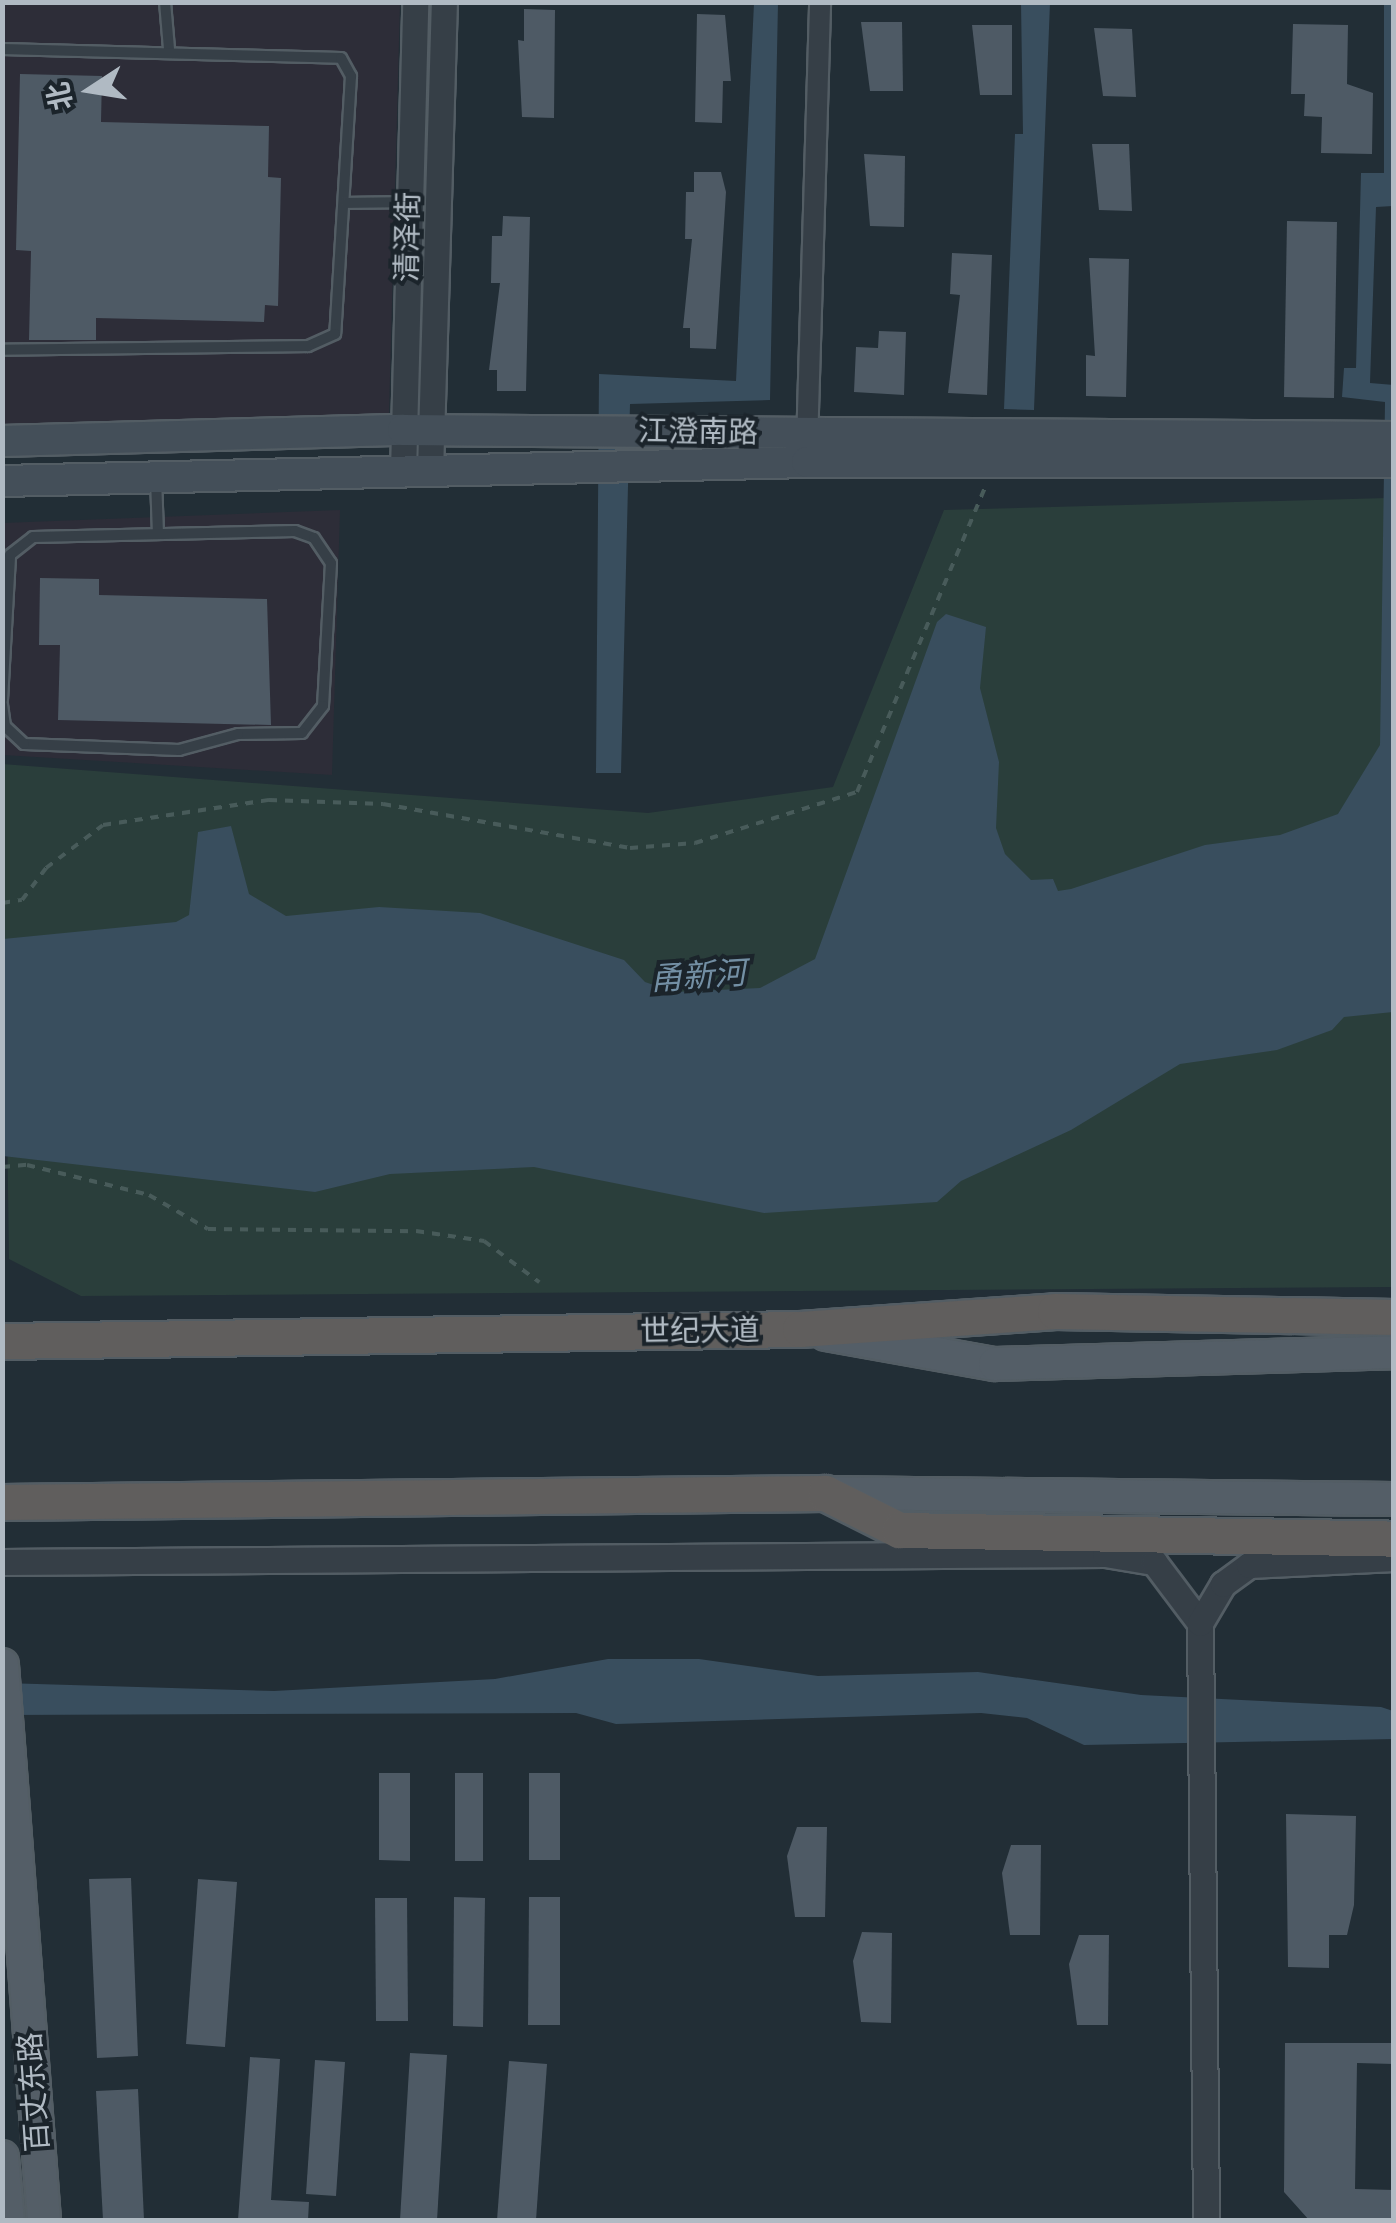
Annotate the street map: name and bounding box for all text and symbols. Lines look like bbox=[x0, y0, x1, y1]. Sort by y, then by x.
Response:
north arrow bbox=[40, 40, 140, 140]
text: 北 bbox=[41, 79, 79, 113]
street label: 清泽街 bbox=[389, 192, 427, 282]
street label: 江澄南路 bbox=[638, 413, 758, 451]
water label: 甬新河 bbox=[649, 953, 747, 999]
street label: 世纪大道 bbox=[640, 1312, 760, 1350]
street label: 百丈东路 bbox=[12, 2031, 56, 2153]

